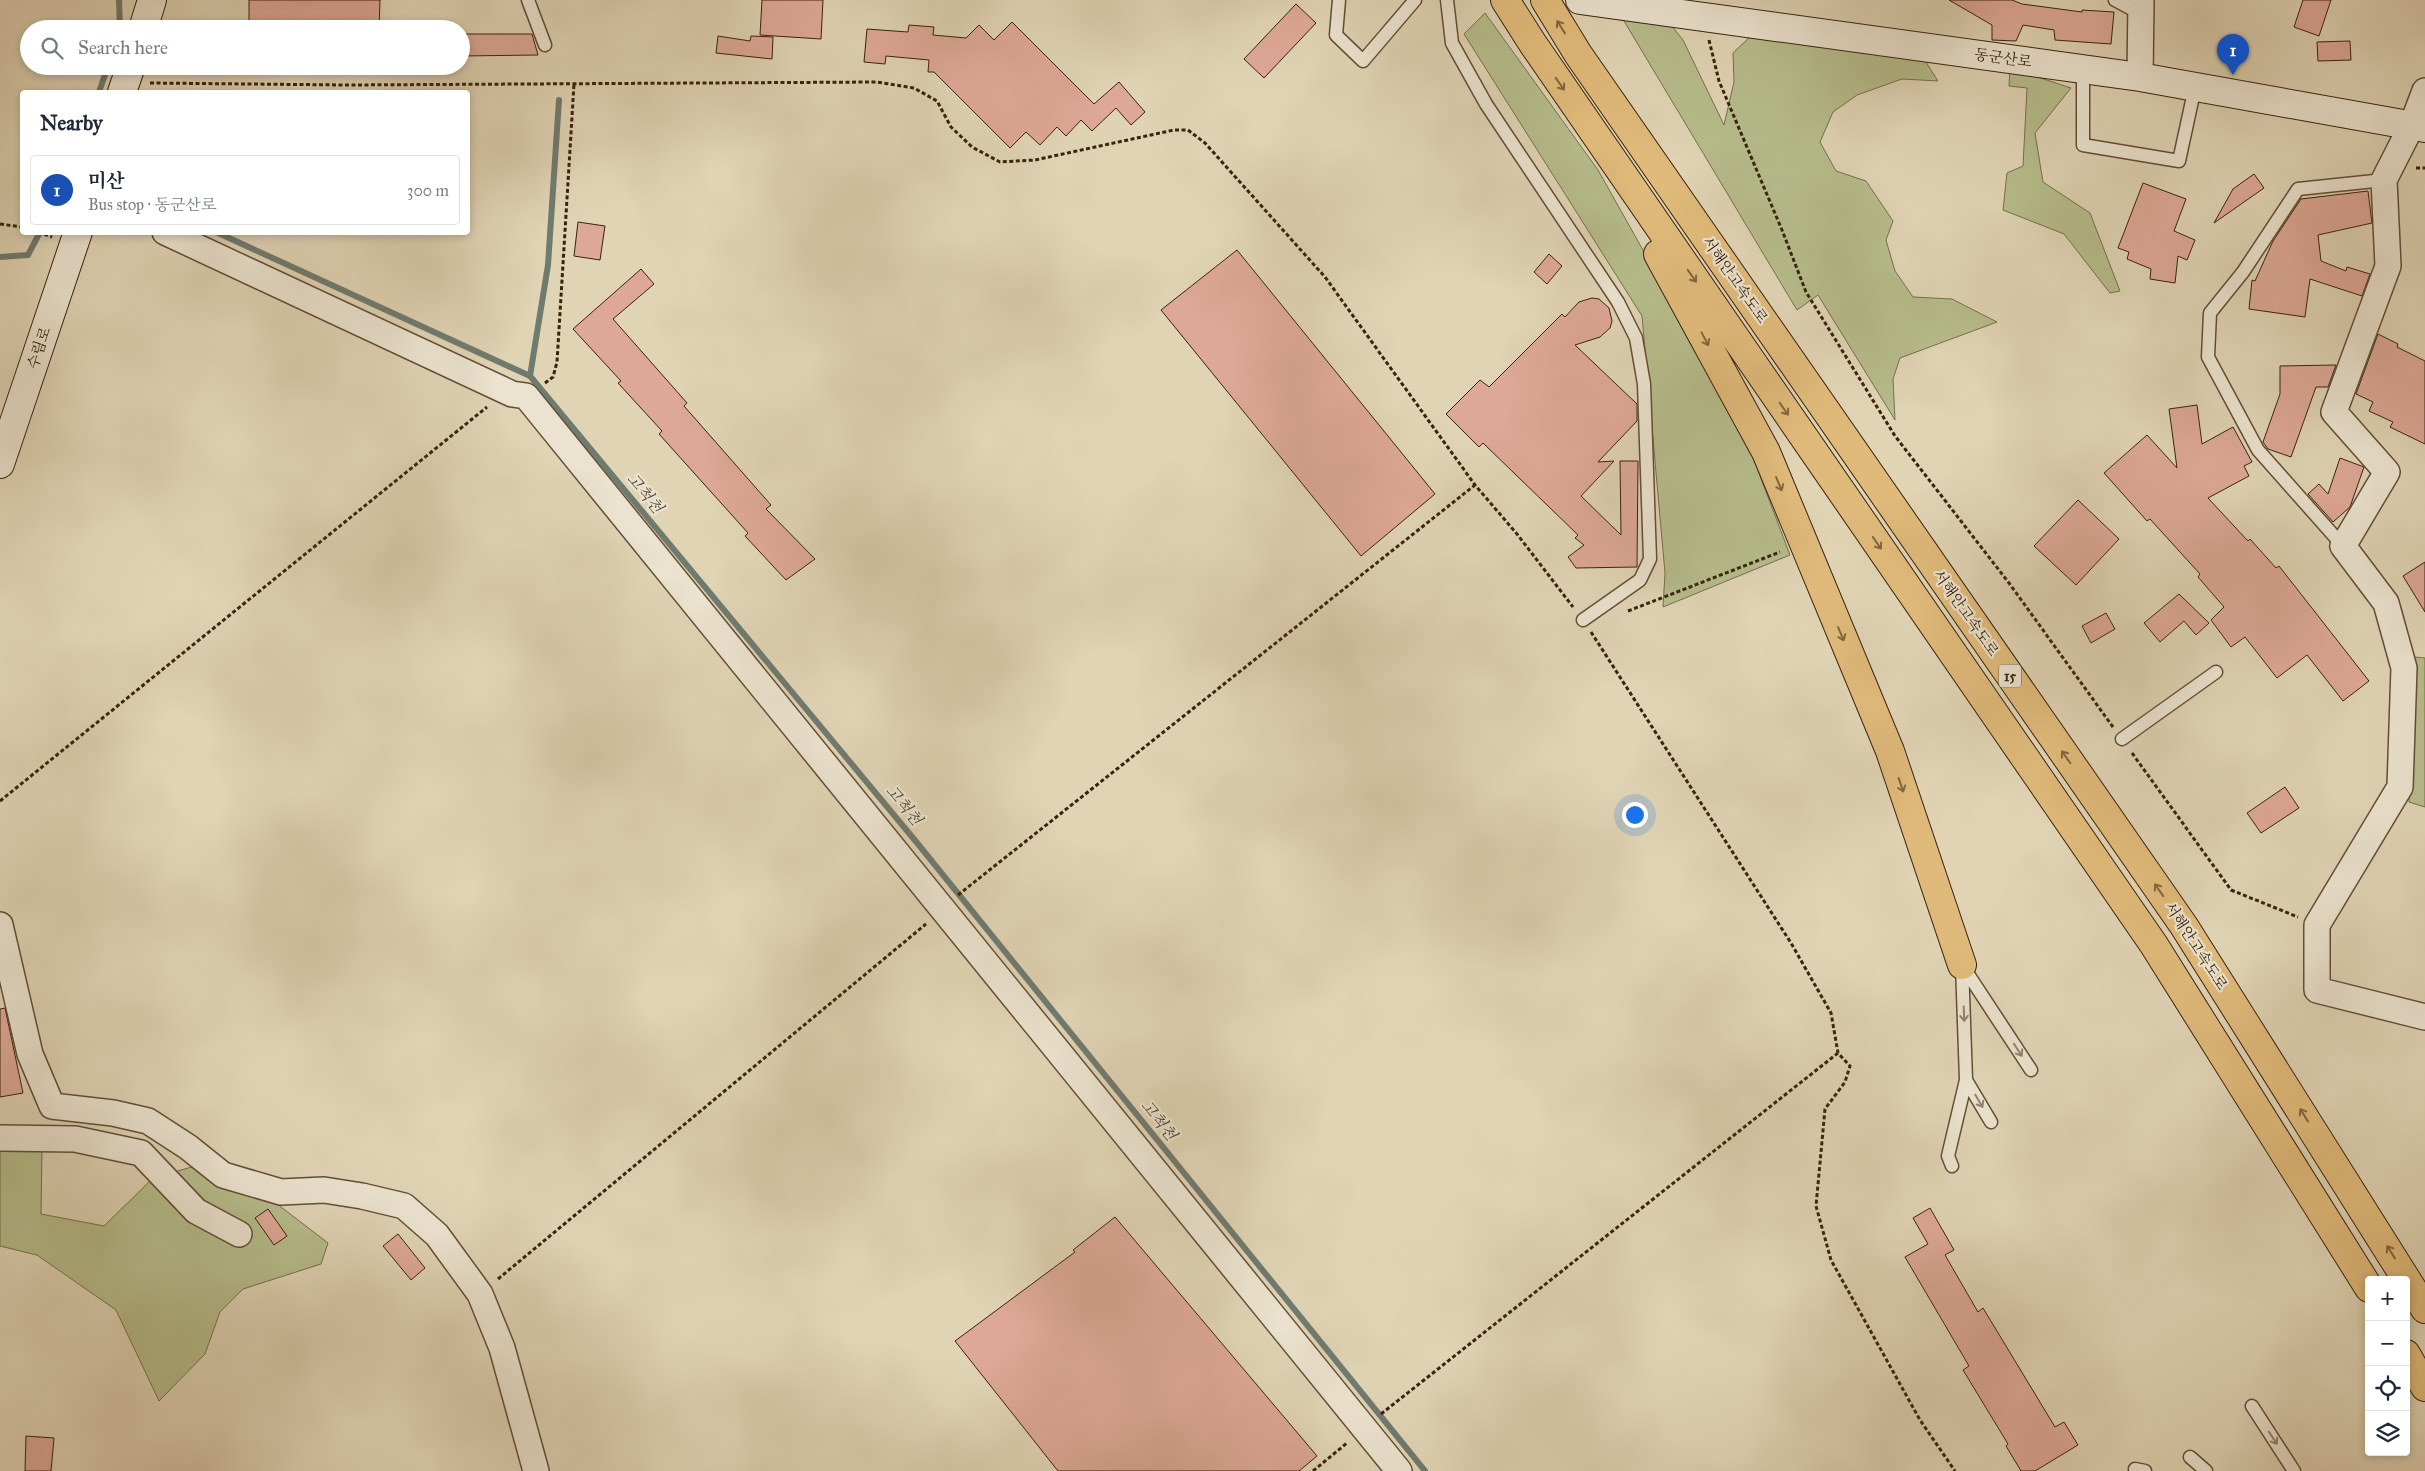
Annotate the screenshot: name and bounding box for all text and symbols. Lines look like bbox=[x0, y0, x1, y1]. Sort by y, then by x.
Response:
search box bbox=[20, 20, 470, 75]
one-way arrow bbox=[1556, 20, 1566, 34]
icon: search bbox=[38, 34, 66, 62]
pin: 1 bbox=[2217, 34, 2249, 75]
text: Search here bbox=[78, 36, 168, 59]
street label: 동군산로 bbox=[1973, 45, 2033, 71]
one-way arrow bbox=[1555, 77, 1565, 91]
text: Nearby bbox=[40, 110, 103, 136]
text: 미산 bbox=[88, 169, 125, 192]
text: 1 bbox=[54, 181, 60, 200]
text: 300 m bbox=[407, 181, 449, 200]
text: Bus stop · 동군산로 bbox=[88, 195, 216, 214]
street label: 서해안고속도로 bbox=[1699, 233, 1772, 327]
one-way arrow bbox=[1687, 268, 1697, 282]
street label: 수림로 bbox=[23, 324, 55, 371]
one-way arrow bbox=[1701, 331, 1710, 346]
one-way arrow bbox=[1779, 402, 1789, 416]
water label: 고척천 bbox=[623, 469, 668, 518]
one-way arrow bbox=[1775, 475, 1784, 491]
one-way arrow bbox=[1872, 536, 1882, 550]
street label: 서해안고속도로 bbox=[1930, 566, 2003, 660]
one-way arrow bbox=[1837, 626, 1847, 641]
road number: 15 bbox=[1999, 664, 2021, 688]
one-way arrow bbox=[2061, 750, 2071, 764]
one-way arrow bbox=[1897, 776, 1906, 792]
water label: 고척천 bbox=[882, 781, 927, 830]
your location bbox=[1622, 802, 1648, 828]
one-way arrow bbox=[2154, 884, 2164, 898]
street label: 서해안고속도로 bbox=[2161, 899, 2231, 994]
one-way arrow bbox=[1959, 1005, 1969, 1021]
one-way arrow bbox=[2013, 1042, 2023, 1056]
one-way arrow bbox=[1974, 1093, 1984, 1107]
water label: 고척천 bbox=[1137, 1096, 1182, 1145]
one-way arrow bbox=[2299, 1109, 2309, 1123]
one-way arrow bbox=[2386, 1246, 2396, 1260]
map controls bbox=[2365, 1276, 2410, 1456]
button: + bbox=[2365, 1276, 2410, 1321]
button: − bbox=[2365, 1321, 2410, 1366]
button: locate bbox=[2365, 1366, 2410, 1411]
button: layers bbox=[2365, 1411, 2410, 1456]
one-way arrow bbox=[2268, 1431, 2278, 1445]

